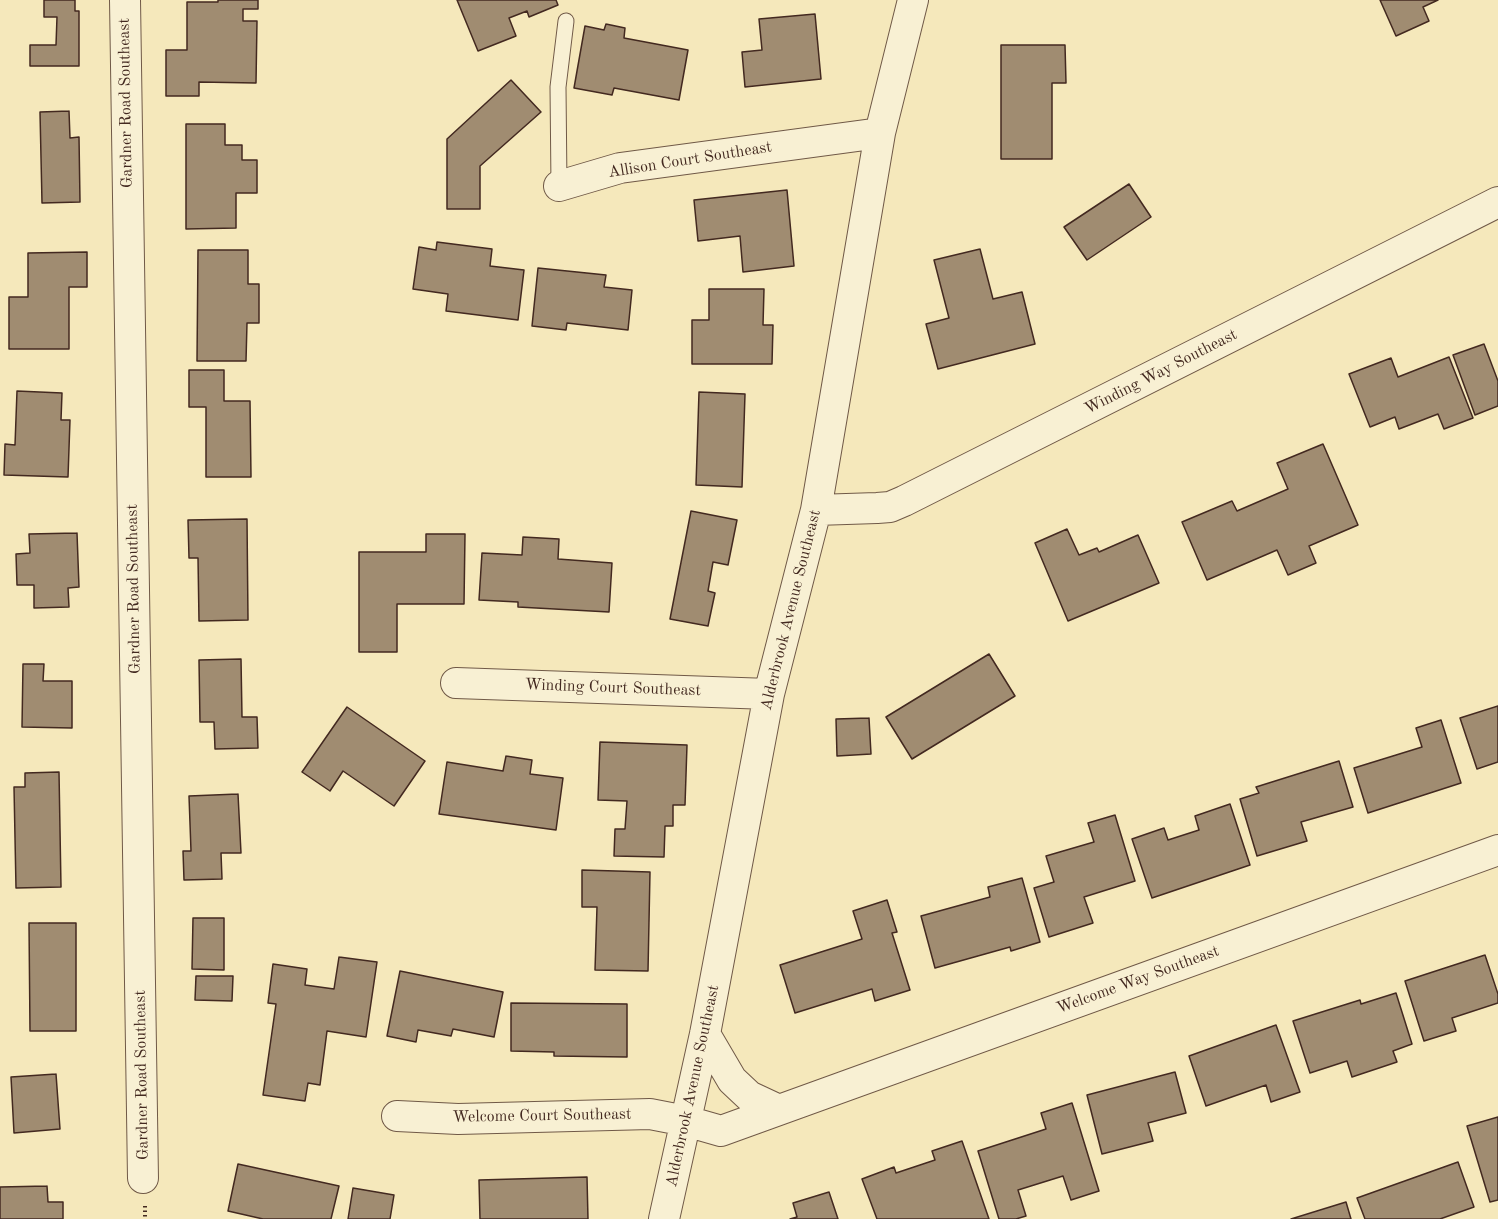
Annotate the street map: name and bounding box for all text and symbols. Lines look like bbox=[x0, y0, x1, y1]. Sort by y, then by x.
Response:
street label: Gardner Road Southeast bbox=[115, 18, 137, 188]
street label: Allison Court Southeast bbox=[607, 138, 773, 182]
street label: Winding Way Southeast bbox=[1081, 325, 1241, 419]
street label: Gardner Road Southeast bbox=[123, 504, 145, 674]
street label: Alderbrook Avenue Southeast bbox=[757, 508, 825, 712]
street label: Winding Court Southeast bbox=[525, 675, 701, 701]
street label: Welcome Way Southeast bbox=[1054, 942, 1222, 1018]
street label: Alderbrook Avenue Southeast bbox=[662, 983, 724, 1189]
street label: Gardner Road Southeast bbox=[131, 990, 153, 1160]
street label: Welcome Court Southeast bbox=[452, 1105, 632, 1127]

